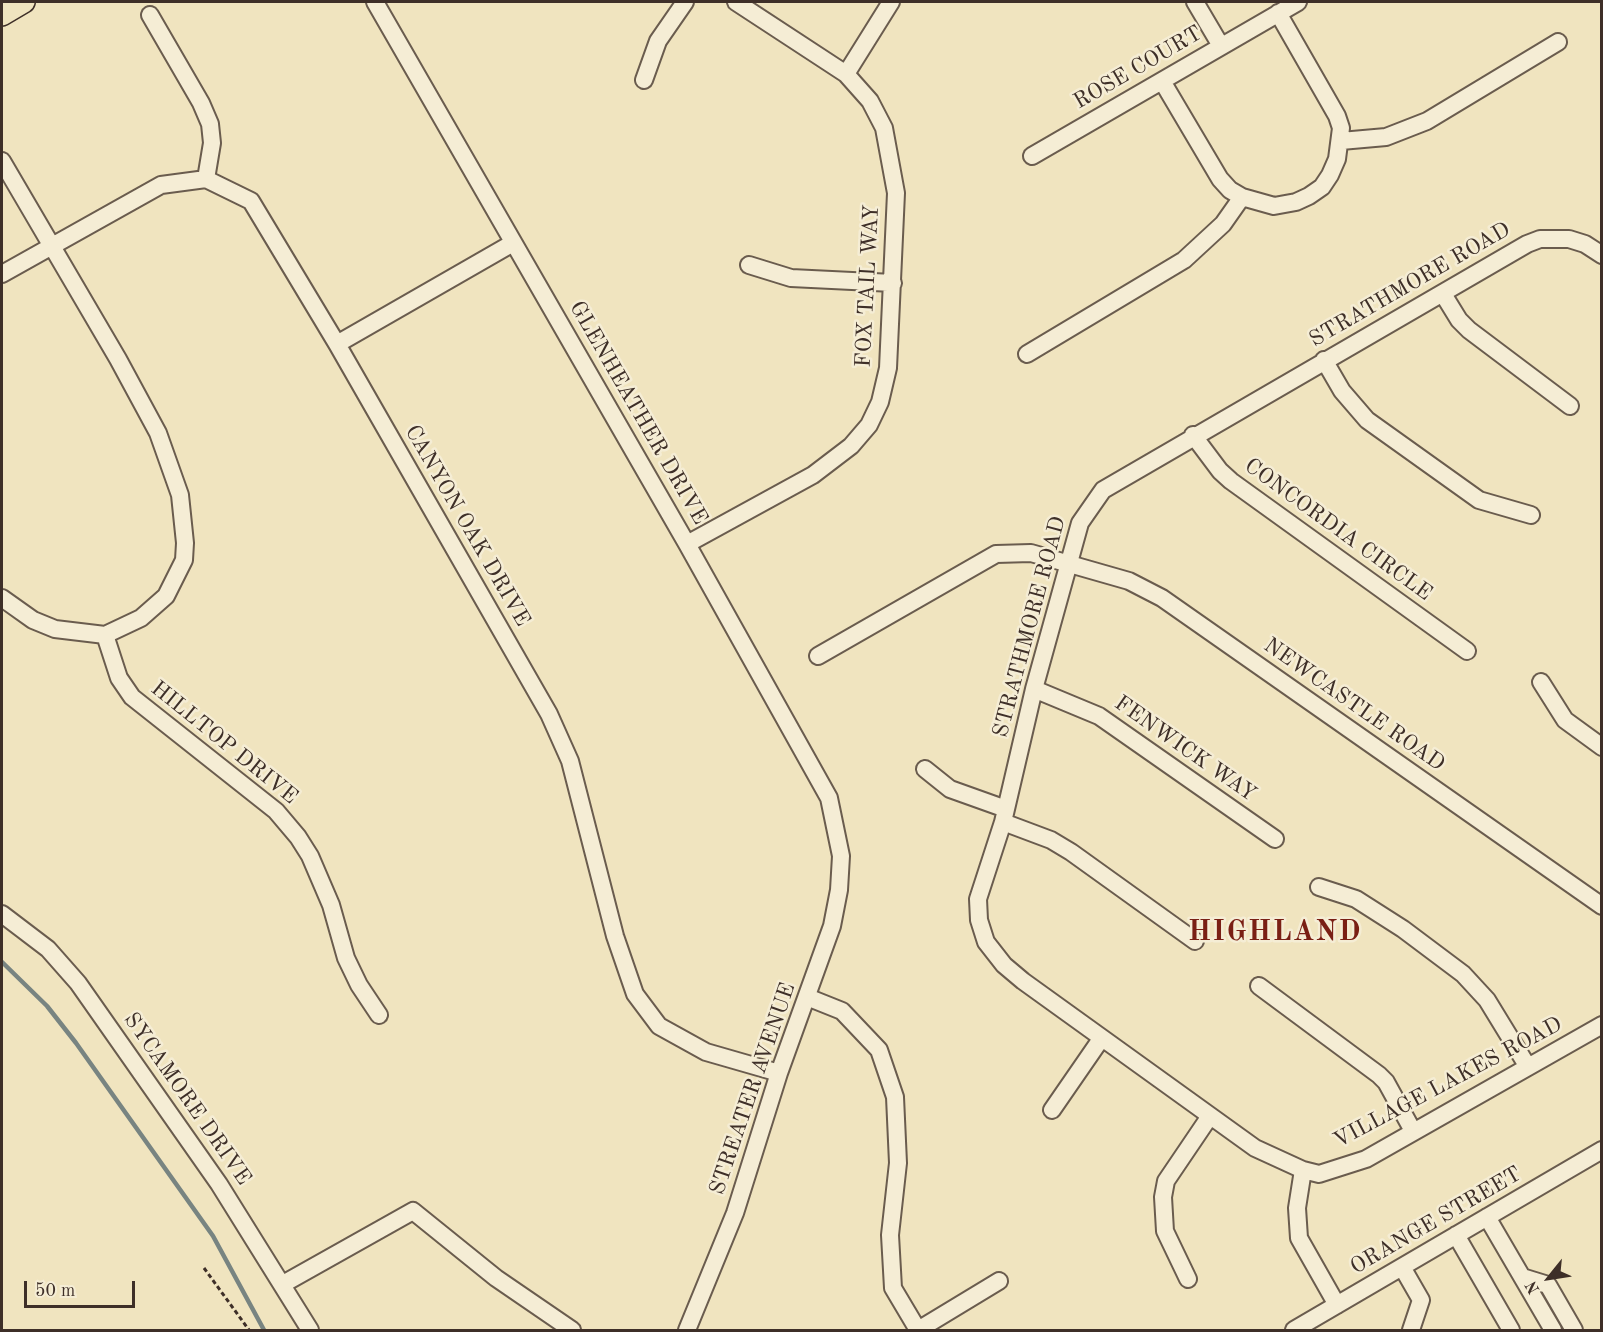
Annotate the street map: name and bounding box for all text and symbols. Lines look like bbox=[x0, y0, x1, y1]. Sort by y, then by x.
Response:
street label: ROSE COURT bbox=[1069, 20, 1207, 116]
street label: FOX TAIL WAY bbox=[851, 204, 885, 368]
street label: STRATHMORE ROAD bbox=[1305, 217, 1515, 353]
street label: GLENHEATHER DRIVE bbox=[563, 296, 713, 530]
street label: CANYON OAK DRIVE bbox=[399, 421, 535, 631]
street label: CONCORDIA CIRCLE bbox=[1239, 453, 1437, 607]
street label: STRATHMORE ROAD bbox=[988, 514, 1072, 740]
street label: NEWCASTLE ROAD bbox=[1258, 632, 1450, 778]
street label: HILLTOP DRIVE bbox=[145, 676, 303, 810]
street label: FENWICK WAY bbox=[1109, 690, 1261, 808]
district label: HIGHLAND bbox=[1188, 916, 1362, 950]
street label: STREATER AVENUE bbox=[704, 979, 802, 1199]
street label: SYCAMORE DRIVE bbox=[117, 1008, 257, 1190]
street label: VILLAGE LAKES ROAD bbox=[1329, 1011, 1567, 1155]
street label: ORANGE STREET bbox=[1346, 1161, 1526, 1281]
north arrow bbox=[1519, 1248, 1579, 1308]
scale bar bbox=[27, 1269, 138, 1307]
text: N bbox=[1523, 1278, 1543, 1296]
text: 50 m bbox=[35, 1282, 75, 1300]

